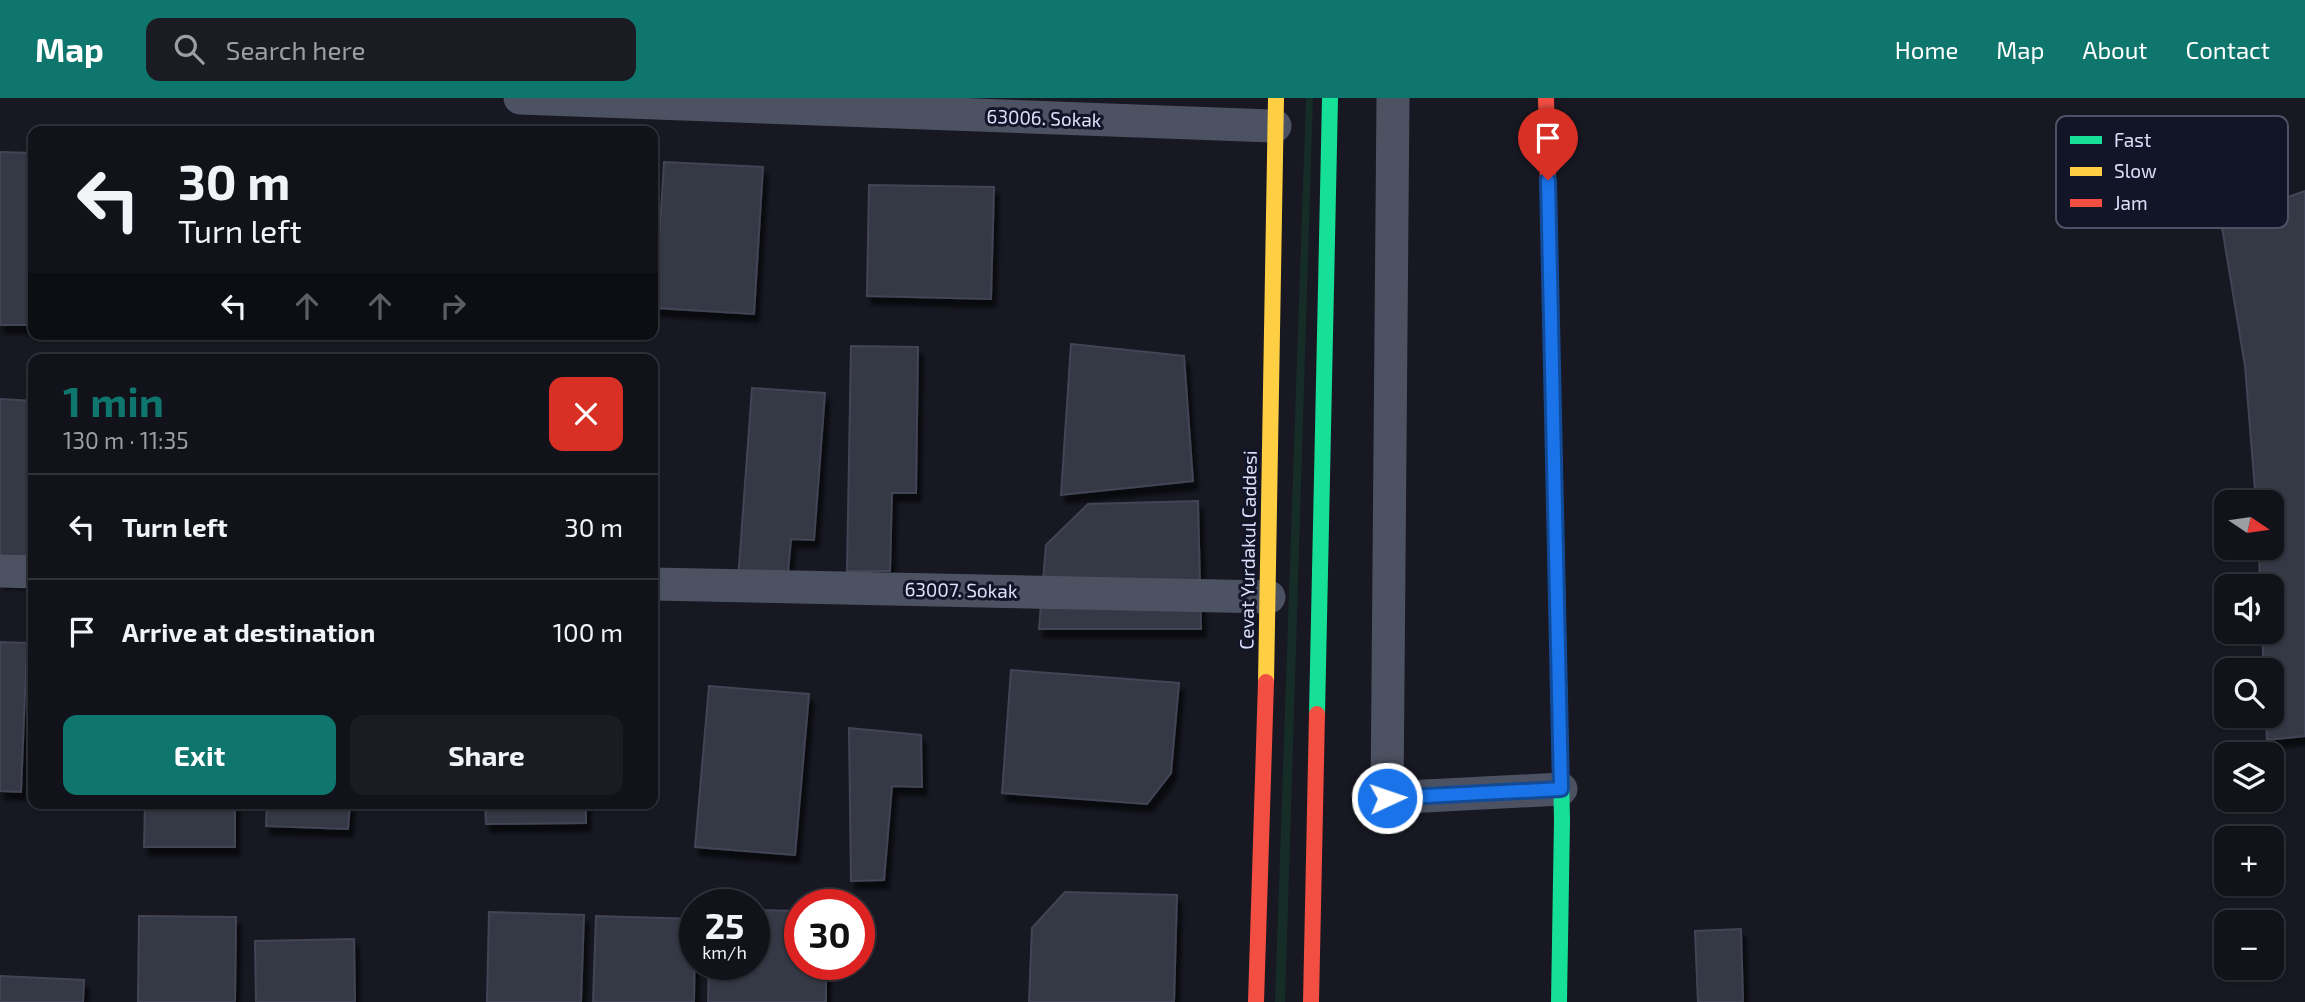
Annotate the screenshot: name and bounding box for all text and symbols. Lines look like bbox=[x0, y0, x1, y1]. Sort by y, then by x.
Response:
search box bbox=[146, 18, 636, 81]
text: Map bbox=[35, 29, 104, 69]
icon: search bbox=[170, 30, 208, 68]
text: Search here bbox=[226, 34, 365, 65]
text: Home bbox=[1895, 35, 1958, 64]
text: Map bbox=[1996, 35, 2044, 64]
text: About bbox=[2082, 35, 2148, 64]
text: Contact bbox=[2186, 35, 2270, 64]
street label: 63006. Sokak bbox=[986, 104, 1102, 131]
pin bbox=[1518, 108, 1578, 180]
legend bbox=[2056, 116, 2288, 228]
icon: arrive bbox=[1529, 119, 1567, 157]
text: Fast bbox=[2114, 128, 2151, 151]
text: 30 m bbox=[178, 151, 290, 210]
icon: left bbox=[63, 154, 154, 245]
text: Slow bbox=[2114, 159, 2157, 182]
text: Jam bbox=[2114, 191, 2148, 214]
text: Turn left bbox=[178, 211, 302, 249]
icon: left bbox=[215, 287, 253, 325]
icon: ahead bbox=[288, 287, 326, 325]
icon: ahead bbox=[361, 287, 399, 325]
icon: right bbox=[434, 287, 472, 325]
text: 1 min bbox=[63, 375, 164, 425]
button: close bbox=[549, 377, 623, 451]
text: 130 m · 11:35 bbox=[63, 426, 189, 454]
street label: Cevat Yurdakul Caddesi bbox=[1234, 450, 1261, 650]
north arrow bbox=[2214, 490, 2284, 560]
map controls bbox=[2214, 490, 2284, 980]
icon: left bbox=[63, 508, 101, 546]
text: Turn left bbox=[122, 511, 228, 542]
text: 30 m bbox=[564, 511, 623, 542]
button: sound bbox=[2214, 574, 2284, 644]
street label: 63007. Sokak bbox=[904, 577, 1018, 602]
icon: arrive bbox=[63, 613, 101, 651]
text: Arrive at destination bbox=[122, 616, 375, 647]
text: 100 m bbox=[553, 616, 623, 647]
button: search bbox=[2214, 658, 2284, 728]
button: Exit bbox=[63, 715, 336, 795]
button: Share bbox=[350, 715, 623, 795]
button: layers bbox=[2214, 742, 2284, 812]
position arrow bbox=[1350, 761, 1424, 835]
button: + bbox=[2214, 826, 2284, 896]
speed limit sign: 30 bbox=[784, 889, 875, 980]
text: 25 bbox=[705, 904, 744, 946]
button: − bbox=[2214, 910, 2284, 980]
text: km/h bbox=[702, 941, 747, 963]

